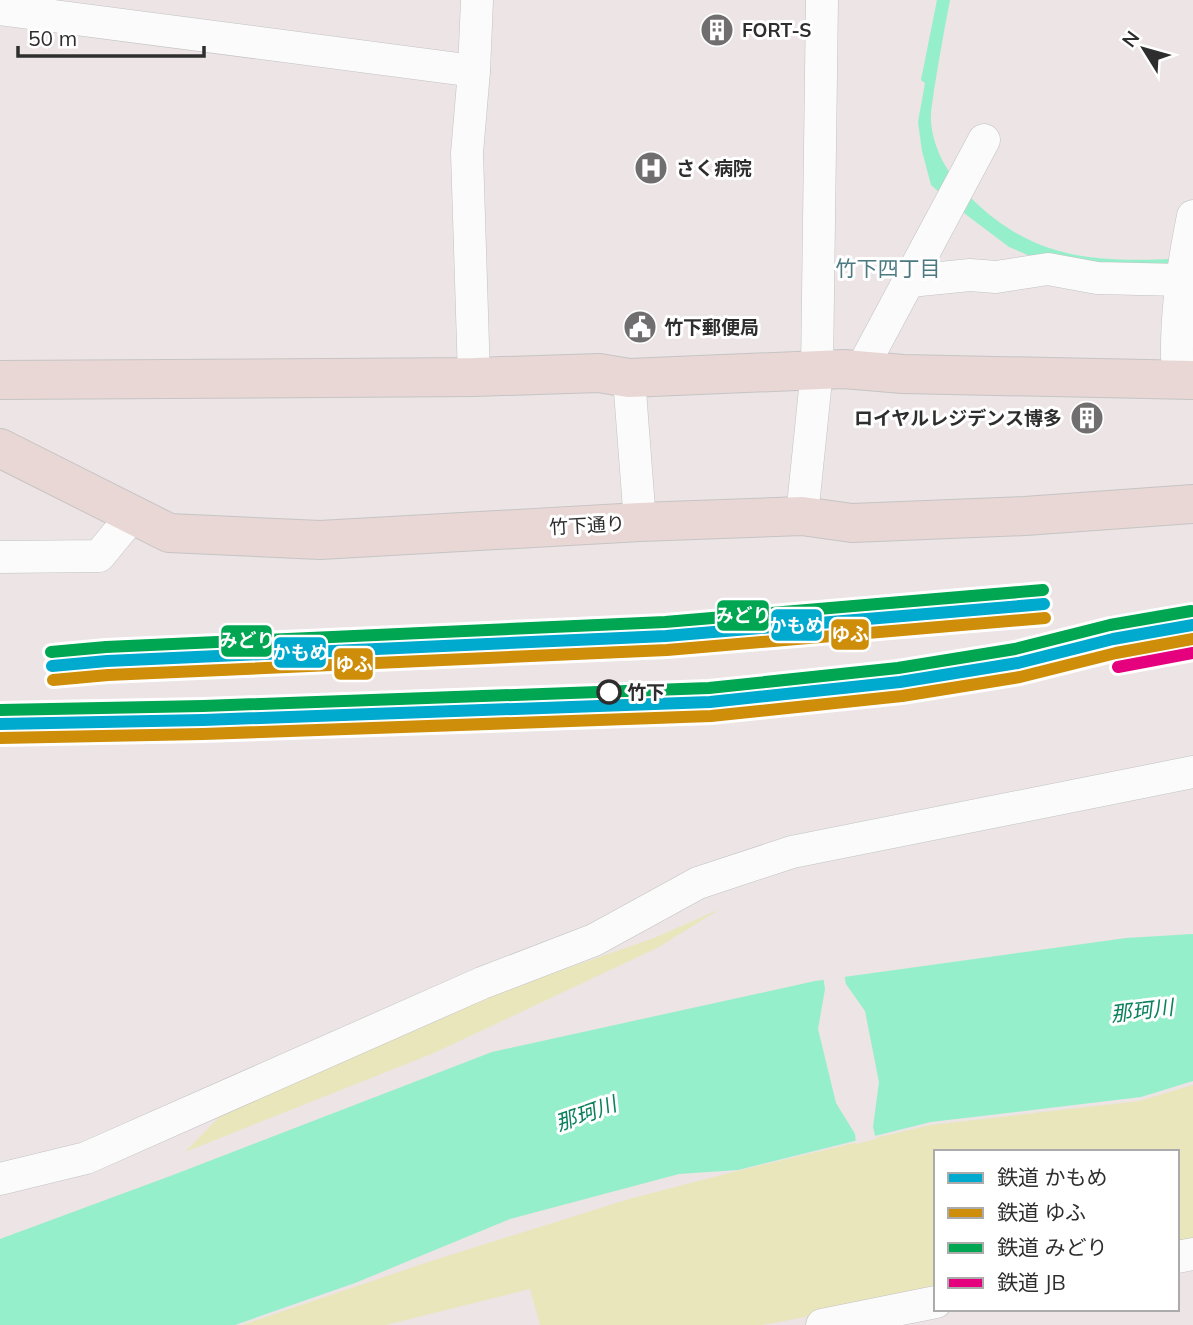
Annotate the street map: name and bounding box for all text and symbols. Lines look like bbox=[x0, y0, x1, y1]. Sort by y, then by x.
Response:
building icon: FORT-S bbox=[698, 11, 736, 49]
scale bar bbox=[18, 14, 203, 58]
north arrow bbox=[1109, 14, 1179, 84]
place label: FORT-S bbox=[742, 18, 812, 42]
text: 50 m bbox=[28, 25, 77, 51]
text: N bbox=[1117, 26, 1144, 52]
hospital icon: さく病院 bbox=[632, 149, 670, 187]
place label: さく病院 bbox=[676, 156, 752, 180]
district label: 竹下四丁目 bbox=[836, 255, 941, 281]
public building icon: 竹下郵便局 bbox=[621, 308, 659, 346]
place label: 竹下郵便局 bbox=[664, 315, 759, 339]
building icon: ロイヤルレジデンス博多 bbox=[1068, 399, 1106, 437]
place label: ロイヤルレジデンス博多 bbox=[854, 406, 1062, 430]
street label: 竹下通り bbox=[548, 511, 626, 539]
line badge: みどり bbox=[716, 599, 770, 632]
text: みどり bbox=[714, 603, 772, 627]
line badge: かもめ bbox=[770, 608, 823, 642]
text: かもめ bbox=[767, 613, 825, 637]
line badge: ゆふ bbox=[830, 618, 870, 651]
text: ゆふ bbox=[831, 622, 869, 646]
line badge: みどり bbox=[220, 624, 273, 658]
text: みどり bbox=[218, 628, 276, 652]
line badge: かもめ bbox=[273, 636, 327, 669]
text: かもめ bbox=[271, 640, 329, 664]
line badge: ゆふ bbox=[333, 647, 374, 681]
text: ゆふ bbox=[335, 652, 373, 676]
marker: 竹下 bbox=[597, 680, 621, 704]
place label: 竹下 bbox=[627, 680, 665, 704]
water label: 那珂川 bbox=[1109, 993, 1177, 1027]
water label: 那珂川 bbox=[552, 1089, 622, 1136]
legend bbox=[934, 1150, 1179, 1311]
text: 鉄道 かもめ bbox=[997, 1164, 1107, 1190]
text: 鉄道 ゆふ bbox=[997, 1199, 1086, 1225]
text: 鉄道 みどり bbox=[997, 1234, 1107, 1260]
text: 鉄道 JB bbox=[997, 1269, 1066, 1295]

